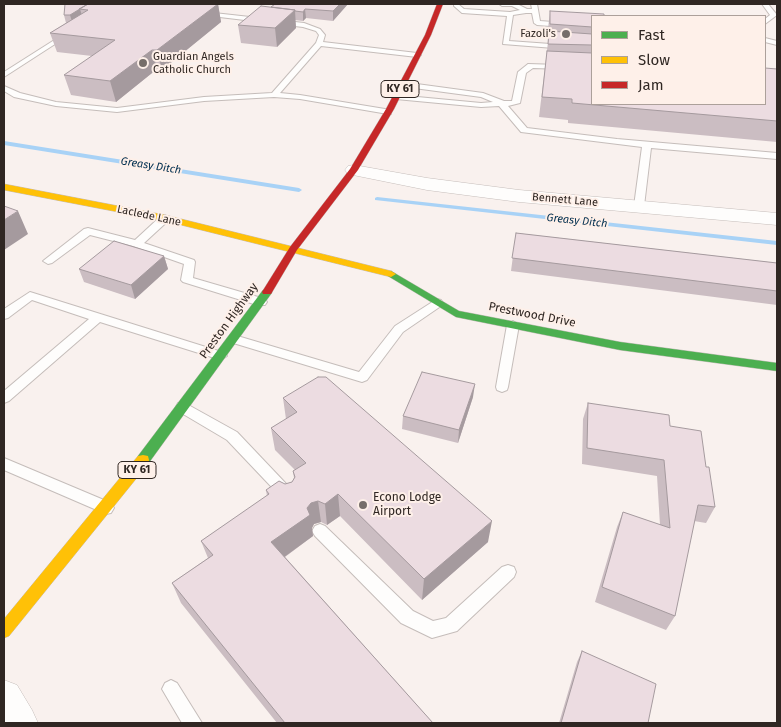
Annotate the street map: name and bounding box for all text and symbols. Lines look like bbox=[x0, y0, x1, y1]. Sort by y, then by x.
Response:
legend bbox=[591, 15, 766, 105]
text: Fast bbox=[638, 26, 665, 44]
place label: Fazoli's bbox=[520, 27, 556, 41]
marker: Fazoli's bbox=[560, 28, 572, 40]
place label: Guardian Angels Catholic Church bbox=[153, 50, 234, 76]
text: Slow bbox=[638, 51, 670, 69]
marker: Guardian Angels Catholic Church bbox=[137, 57, 149, 69]
text: Jam bbox=[638, 76, 664, 94]
road number: KY 61 bbox=[381, 80, 419, 98]
water label: Greasy Ditch bbox=[120, 155, 182, 177]
street label: Bennett Lane bbox=[531, 191, 599, 209]
street label: Laclede Lane bbox=[116, 203, 182, 229]
water label: Greasy Ditch bbox=[546, 211, 608, 231]
street label: Preston Highway bbox=[197, 280, 261, 362]
street label: Prestwood Drive bbox=[487, 299, 577, 331]
road number: KY 61 bbox=[118, 462, 156, 478]
place label: Econo Lodge Airport bbox=[373, 491, 441, 519]
marker: Econo Lodge Airport bbox=[357, 499, 369, 511]

